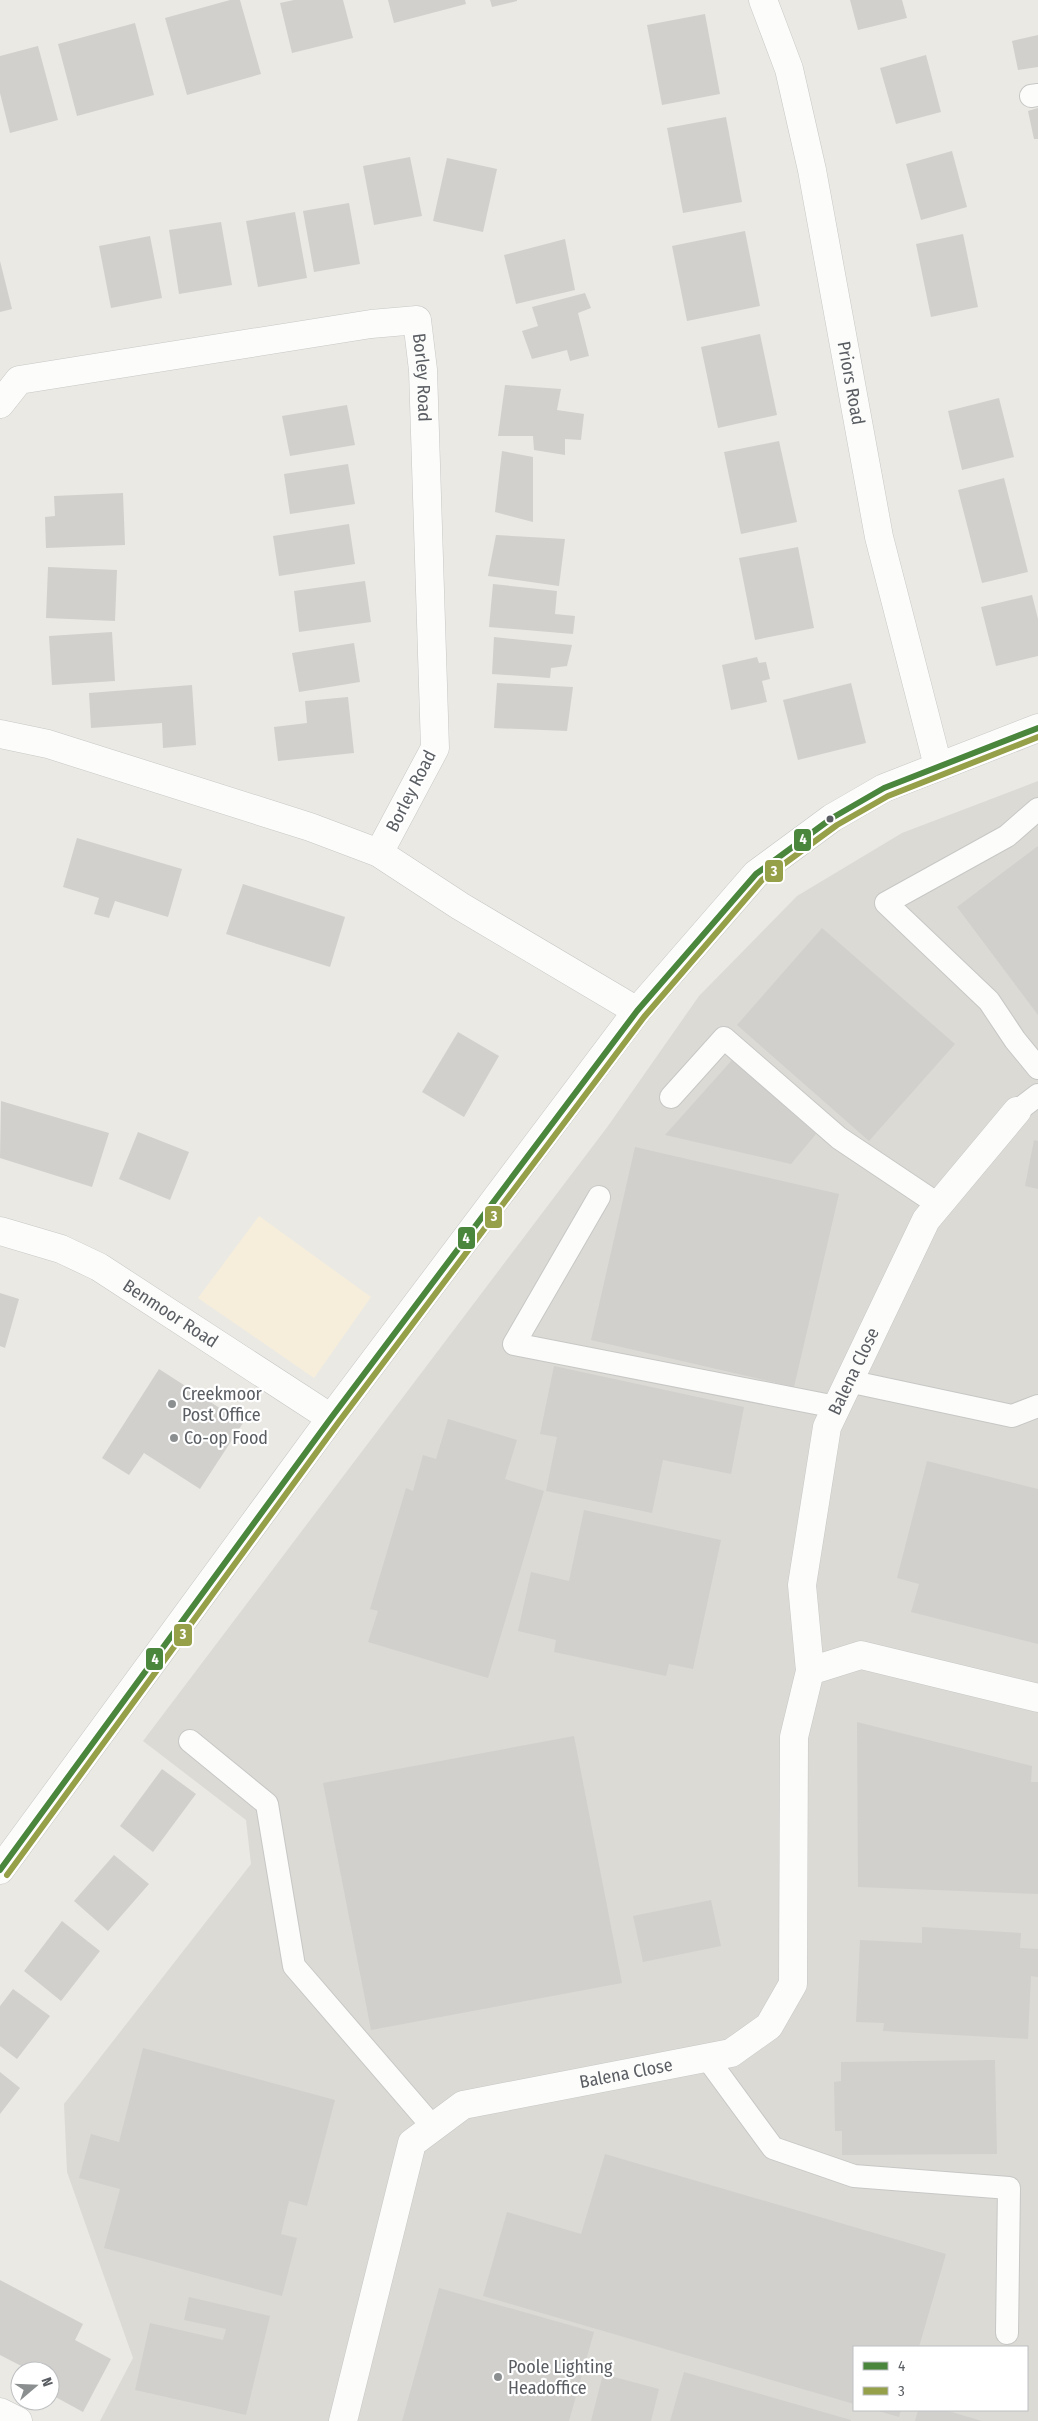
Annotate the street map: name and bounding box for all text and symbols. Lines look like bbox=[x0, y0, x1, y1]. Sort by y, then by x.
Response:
street label: Borley Road bbox=[408, 332, 436, 422]
street label: Priors Road bbox=[832, 340, 869, 427]
street label: Borley Road bbox=[381, 747, 441, 835]
unlabelled marker bbox=[825, 814, 835, 824]
line badge: 4 bbox=[793, 828, 812, 852]
text: 4 bbox=[799, 831, 807, 848]
line badge: 3 bbox=[764, 859, 784, 883]
text: 3 bbox=[770, 863, 778, 880]
line badge: 3 bbox=[484, 1205, 503, 1229]
text: 3 bbox=[490, 1208, 498, 1225]
line badge: 4 bbox=[457, 1226, 476, 1250]
text: 4 bbox=[462, 1230, 470, 1247]
street label: Benmoor Road bbox=[119, 1275, 222, 1352]
street label: Balena Close bbox=[823, 1324, 884, 1419]
place label: Creekmoor Post Office bbox=[182, 1383, 263, 1426]
marker: Creekmoor Post Office bbox=[166, 1398, 178, 1410]
place label: Co-op Food bbox=[184, 1427, 268, 1449]
marker: Co-op Food bbox=[168, 1432, 180, 1444]
line badge: 3 bbox=[173, 1623, 193, 1647]
text: 3 bbox=[179, 1626, 187, 1643]
line badge: 4 bbox=[145, 1647, 164, 1671]
text: 4 bbox=[151, 1651, 159, 1668]
street label: Balena Close bbox=[578, 2054, 674, 2093]
legend bbox=[853, 2346, 1028, 2411]
place label: Poole Lighting Headoffice bbox=[508, 2356, 613, 2399]
text: 4 bbox=[898, 2357, 905, 2375]
north arrow bbox=[10, 2361, 60, 2411]
marker: Poole Lighting Headoffice bbox=[492, 2371, 504, 2383]
text: N bbox=[37, 2375, 56, 2389]
text: 3 bbox=[898, 2382, 905, 2400]

